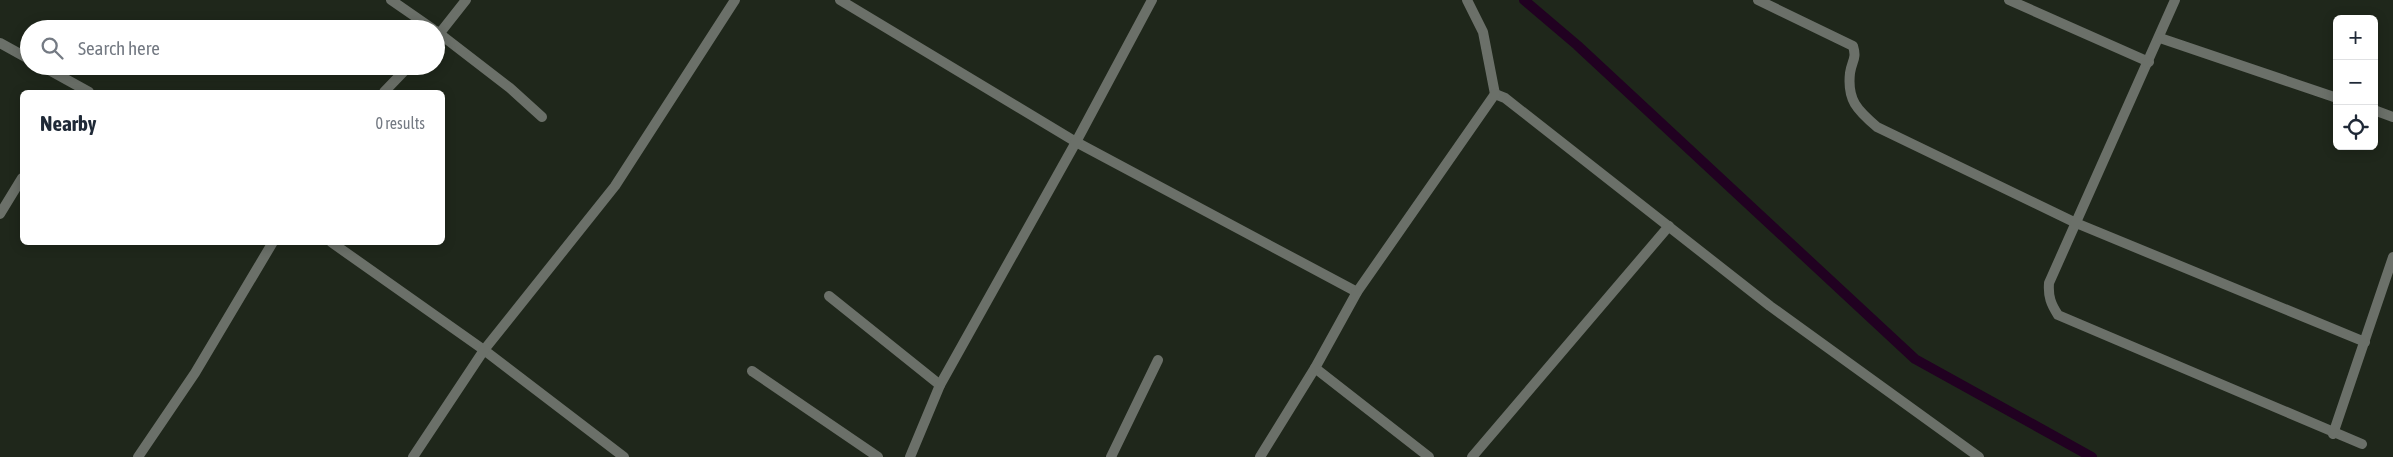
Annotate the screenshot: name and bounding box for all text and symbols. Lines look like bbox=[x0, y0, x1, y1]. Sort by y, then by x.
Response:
map controls bbox=[2333, 15, 2378, 150]
button: + bbox=[2333, 15, 2378, 60]
search box bbox=[20, 20, 445, 75]
icon: search bbox=[38, 34, 66, 62]
text: Search here bbox=[78, 37, 160, 59]
button: − bbox=[2333, 60, 2378, 105]
button: locate bbox=[2333, 105, 2378, 150]
text: Nearby bbox=[40, 111, 96, 135]
text: 0 results bbox=[375, 114, 425, 132]

